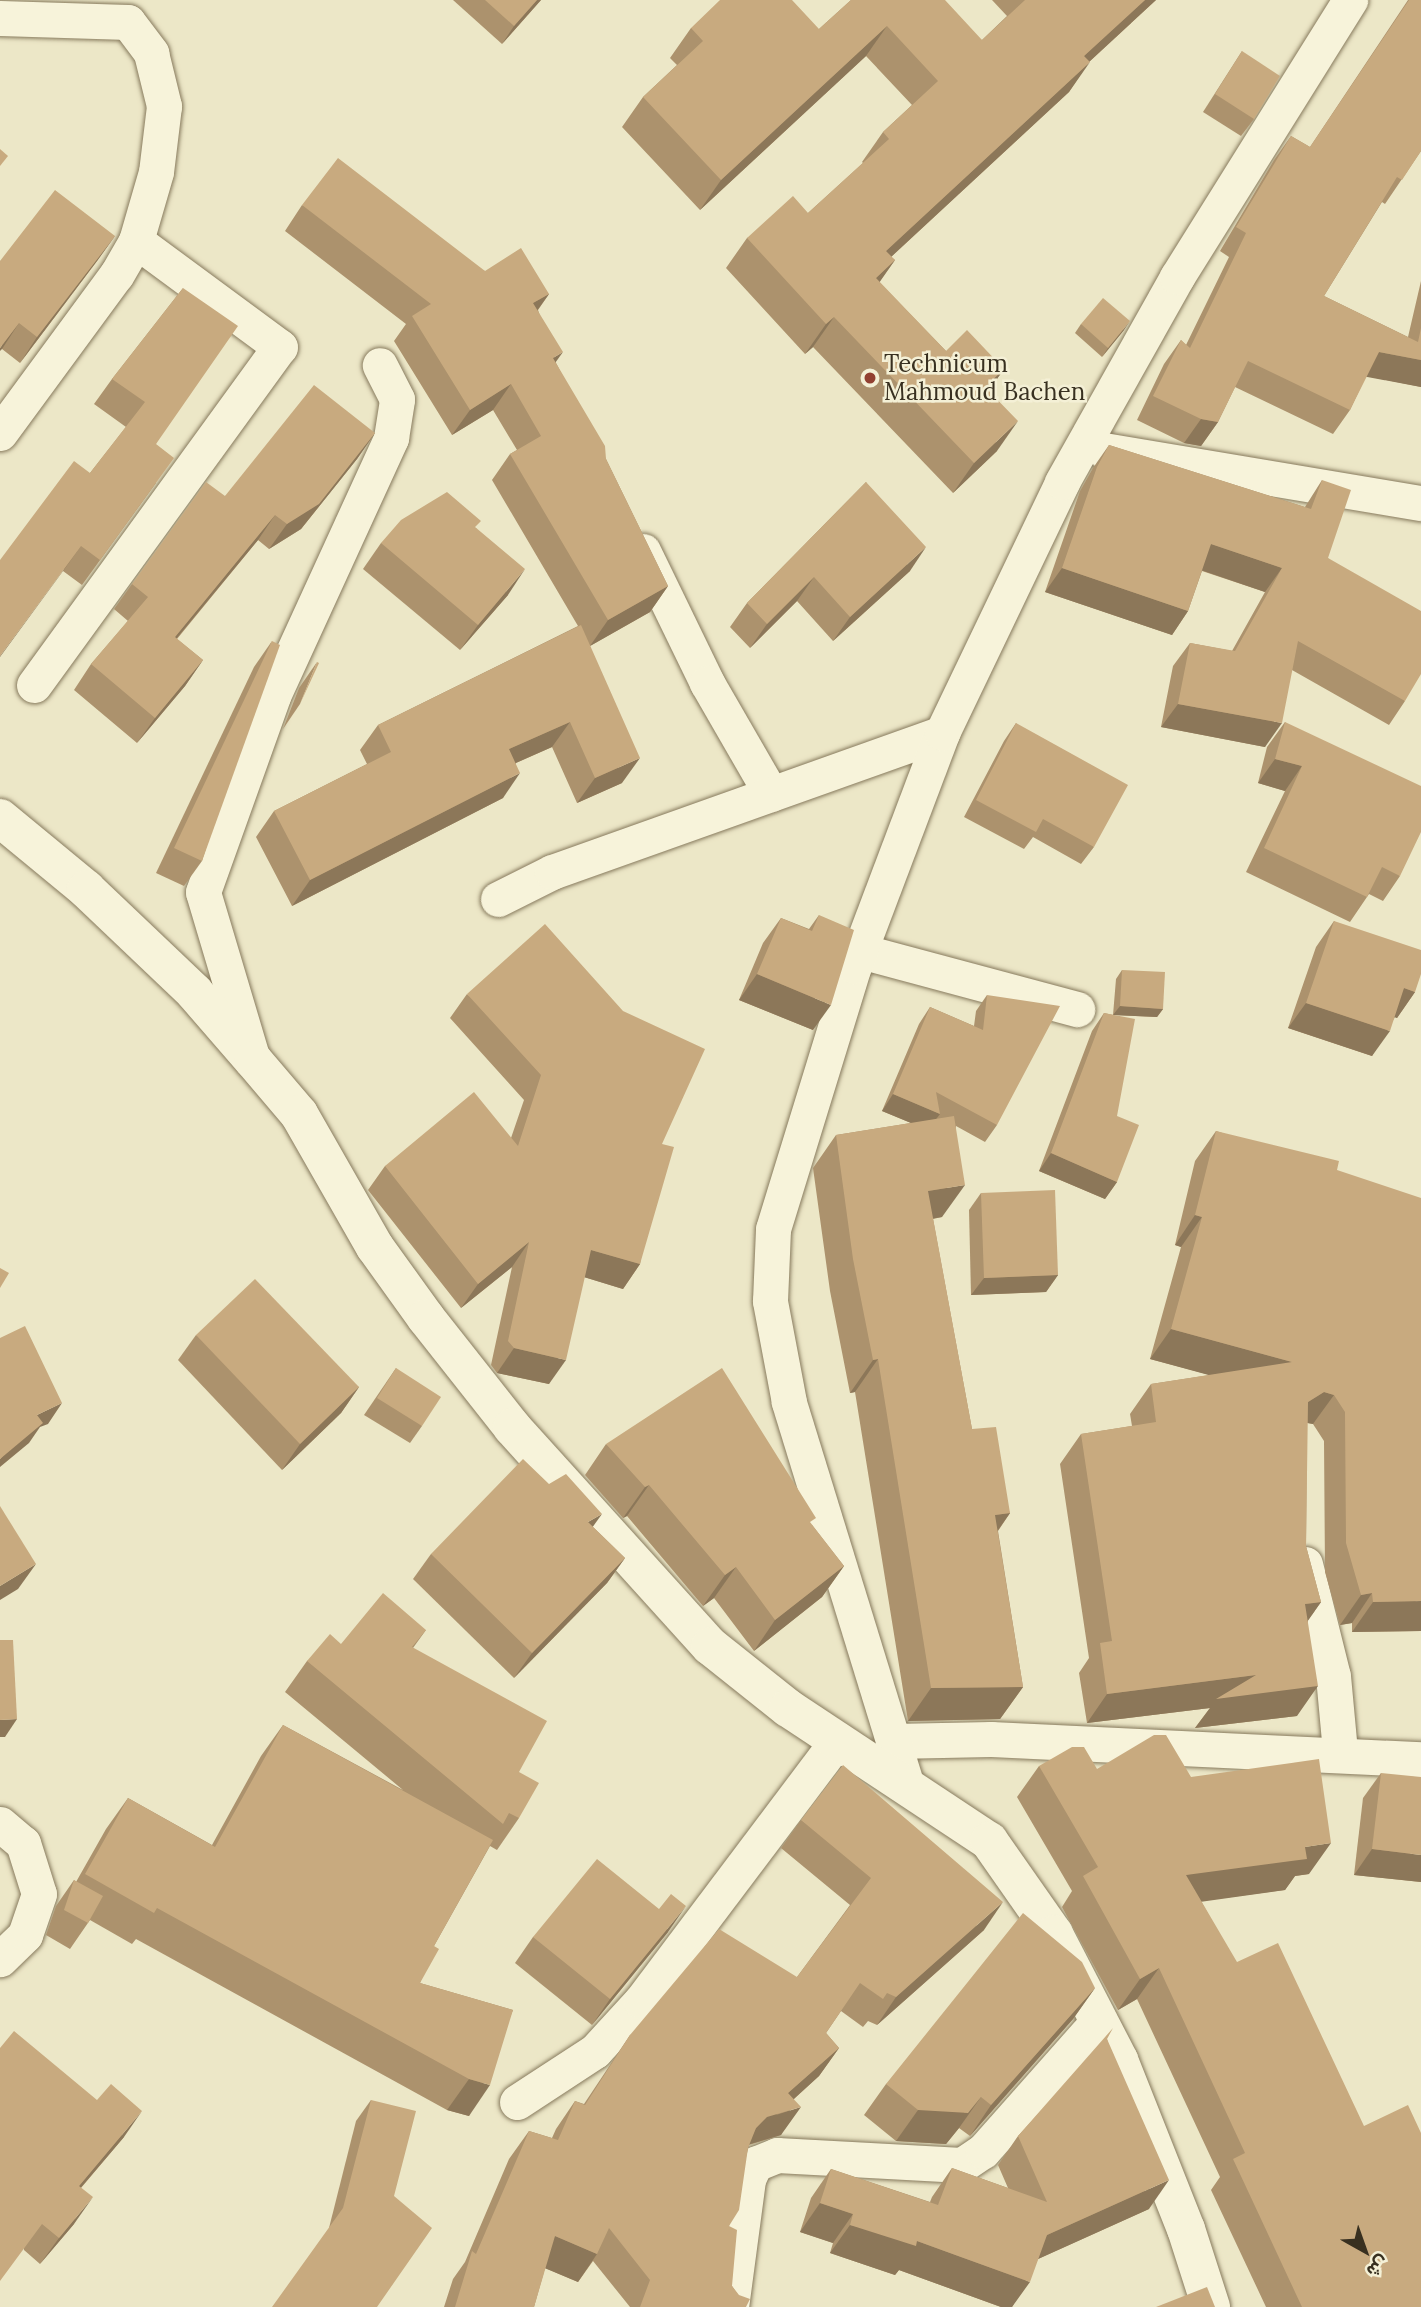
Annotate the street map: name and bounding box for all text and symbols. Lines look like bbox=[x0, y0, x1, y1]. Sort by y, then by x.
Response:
place label: Technicum Mahmoud Bachen bbox=[884, 350, 1085, 406]
marker: Technicum Mahmoud Bachen bbox=[862, 370, 878, 386]
north arrow bbox=[1330, 2216, 1400, 2286]
text: ش bbox=[1362, 2251, 1395, 2284]

